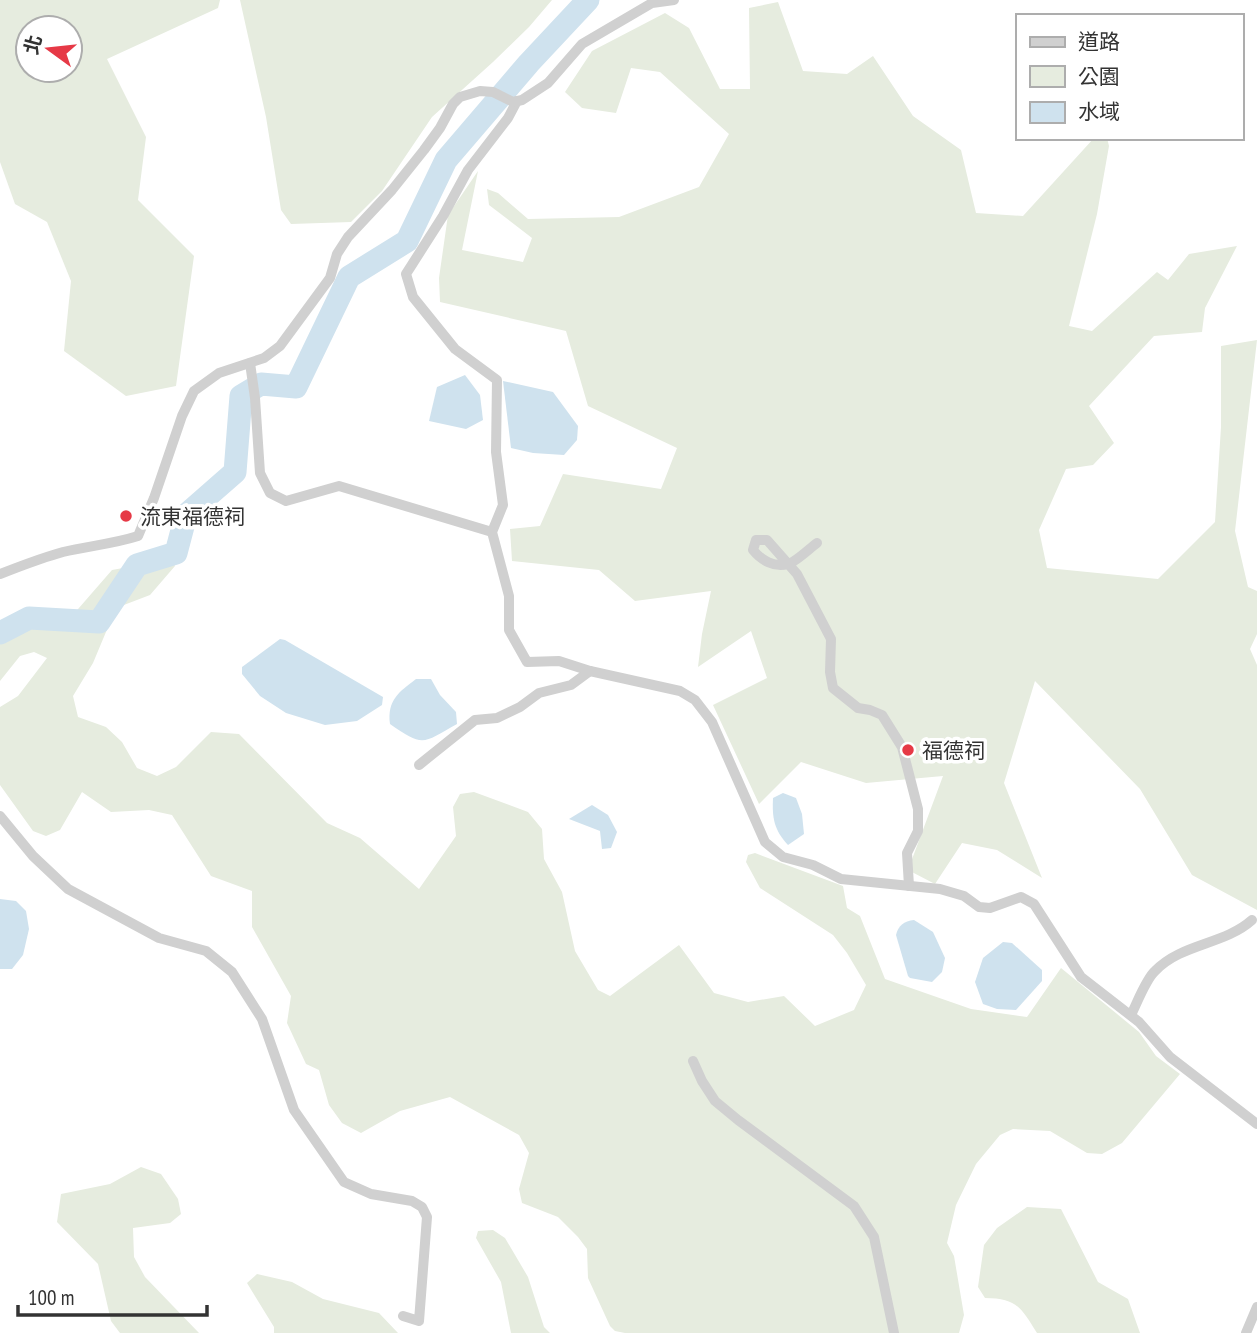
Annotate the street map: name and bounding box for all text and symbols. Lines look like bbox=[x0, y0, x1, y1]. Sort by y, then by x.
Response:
north arrow bbox=[14, 14, 84, 84]
legend bbox=[1016, 14, 1243, 140]
text: 道路 bbox=[1078, 28, 1120, 55]
text: 北 bbox=[19, 32, 47, 57]
text: 公園 bbox=[1078, 63, 1120, 90]
text: 水域 bbox=[1078, 98, 1120, 125]
place label: 流東福德祠 bbox=[140, 503, 245, 530]
marker: 流東福德祠 bbox=[118, 508, 134, 524]
place label: 福德祠 bbox=[922, 737, 985, 764]
marker: 福德祠 bbox=[900, 742, 916, 758]
scale bar bbox=[18, 1274, 206, 1318]
text: 100 m bbox=[28, 1284, 74, 1311]

